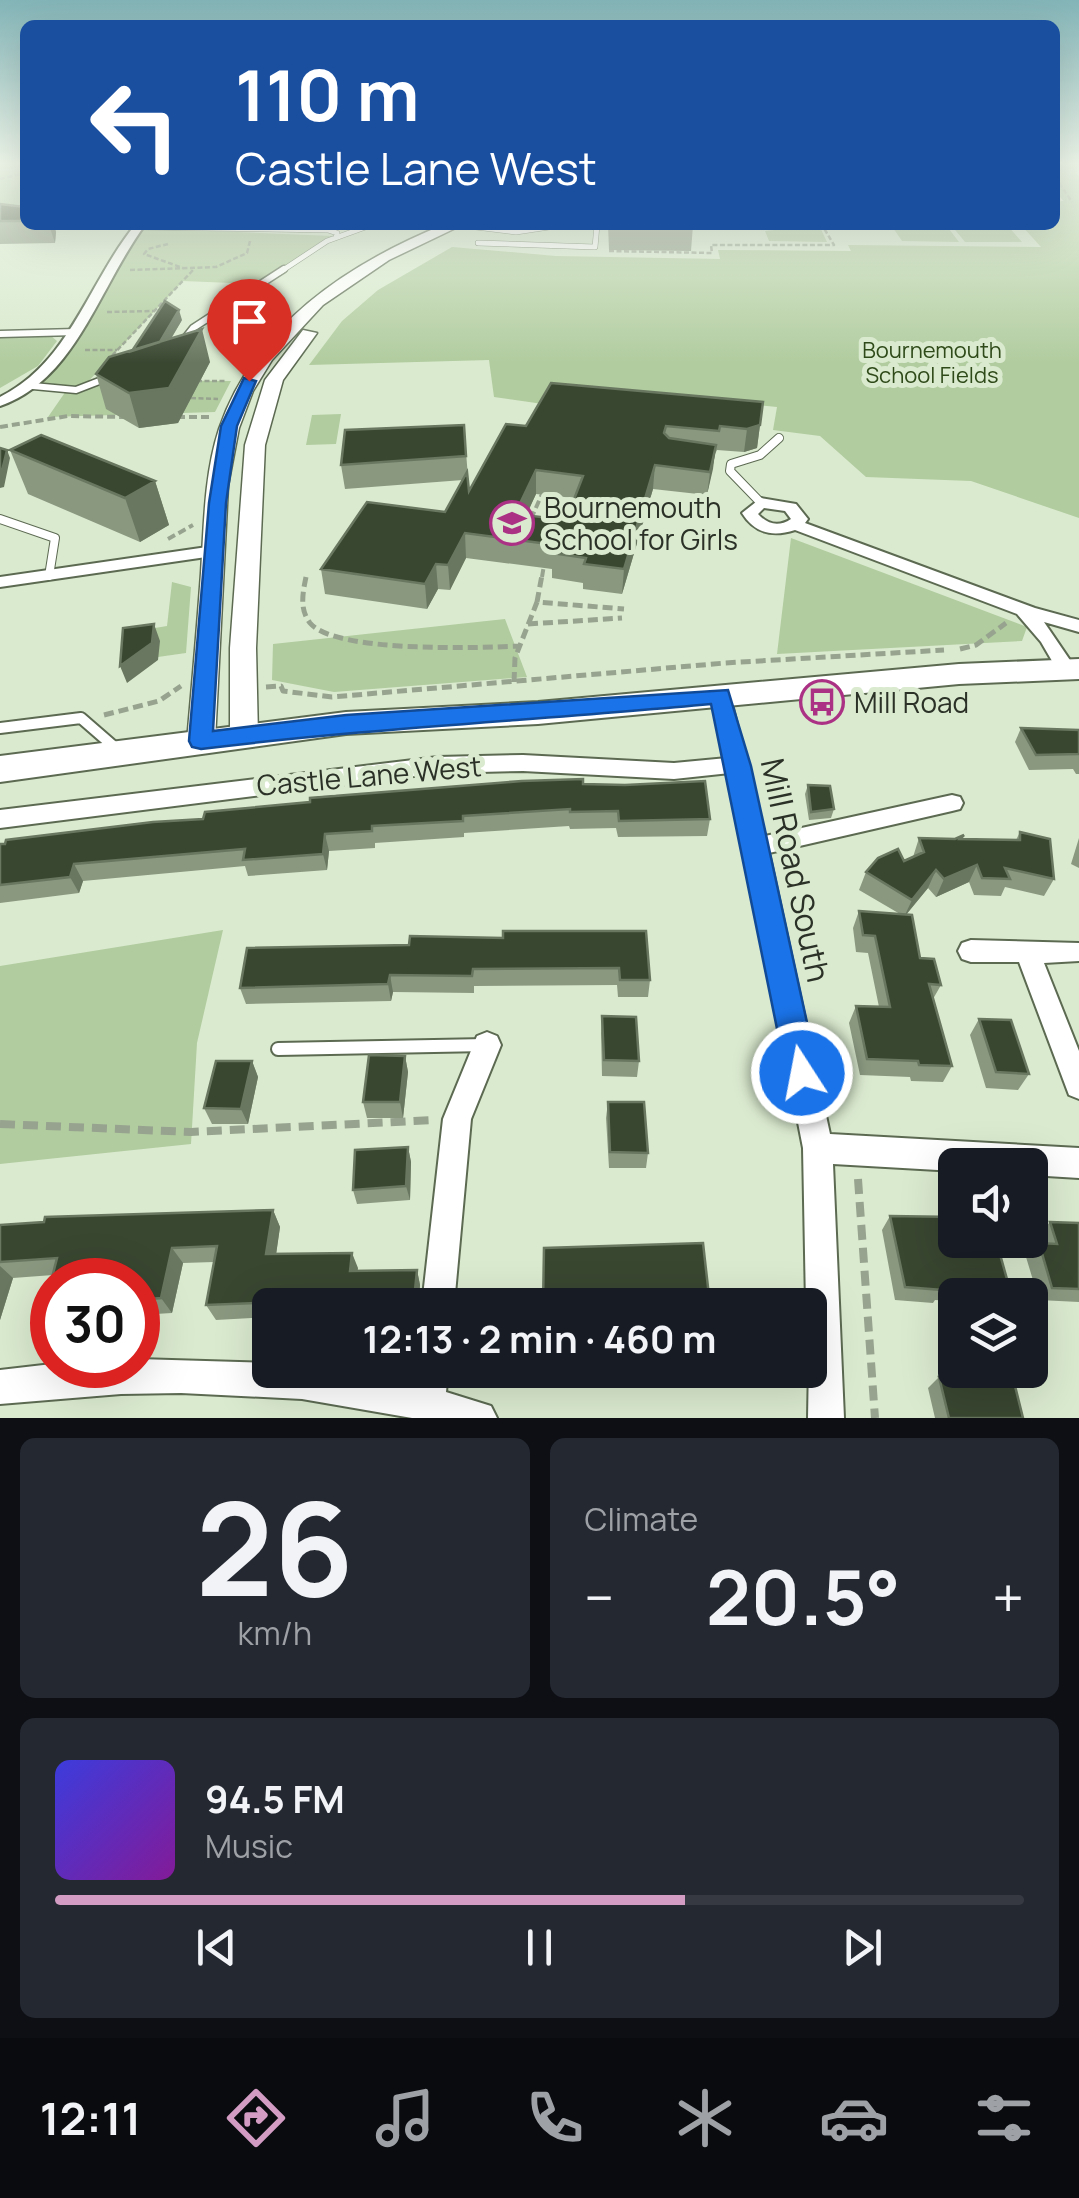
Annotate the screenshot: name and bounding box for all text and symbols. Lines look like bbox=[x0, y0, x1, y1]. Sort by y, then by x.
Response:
text: 110 m bbox=[235, 46, 419, 142]
icon: left bbox=[70, 60, 200, 190]
text: Castle Lane West bbox=[235, 137, 597, 199]
pin bbox=[207, 279, 292, 382]
icon: arrive bbox=[222, 294, 277, 349]
park label: Bournemouth School Fields bbox=[862, 335, 1002, 390]
place label: Bournemouth School for Girls bbox=[544, 488, 738, 558]
school or university icon: Bournemouth School for Girls bbox=[489, 500, 535, 546]
bus stop icon: Mill Road bbox=[799, 679, 845, 725]
place label: Mill Road bbox=[854, 683, 969, 721]
street label: Castle Lane West bbox=[255, 746, 483, 804]
street label: Mill Road South bbox=[751, 754, 841, 986]
position arrow bbox=[750, 1021, 854, 1125]
map controls bbox=[938, 1148, 1048, 1388]
button: sound bbox=[938, 1148, 1048, 1258]
speed limit sign: 30 bbox=[30, 1258, 160, 1388]
button: layers bbox=[938, 1278, 1048, 1388]
text: 12:13 · 2 min · 460 m bbox=[362, 1312, 717, 1364]
text: 26 bbox=[196, 1457, 354, 1635]
text: Climate bbox=[585, 1497, 698, 1541]
text: 20.5° bbox=[706, 1545, 900, 1648]
text: − bbox=[585, 1559, 614, 1635]
text: + bbox=[992, 1559, 1024, 1635]
text: km/h bbox=[238, 1611, 312, 1655]
text: 94.5 FM bbox=[205, 1772, 345, 1824]
text: Music bbox=[205, 1824, 293, 1868]
icon: previous bbox=[189, 1920, 244, 1975]
icon: pause bbox=[512, 1920, 567, 1975]
icon: next bbox=[835, 1920, 890, 1975]
icon: directions bbox=[221, 2083, 291, 2153]
icon: music bbox=[370, 2083, 440, 2153]
icon: phone bbox=[520, 2083, 590, 2153]
icon: climate bbox=[670, 2083, 740, 2153]
icon: car bbox=[819, 2083, 889, 2153]
icon: filters bbox=[969, 2083, 1039, 2153]
text: 12:11 bbox=[40, 2087, 141, 2149]

